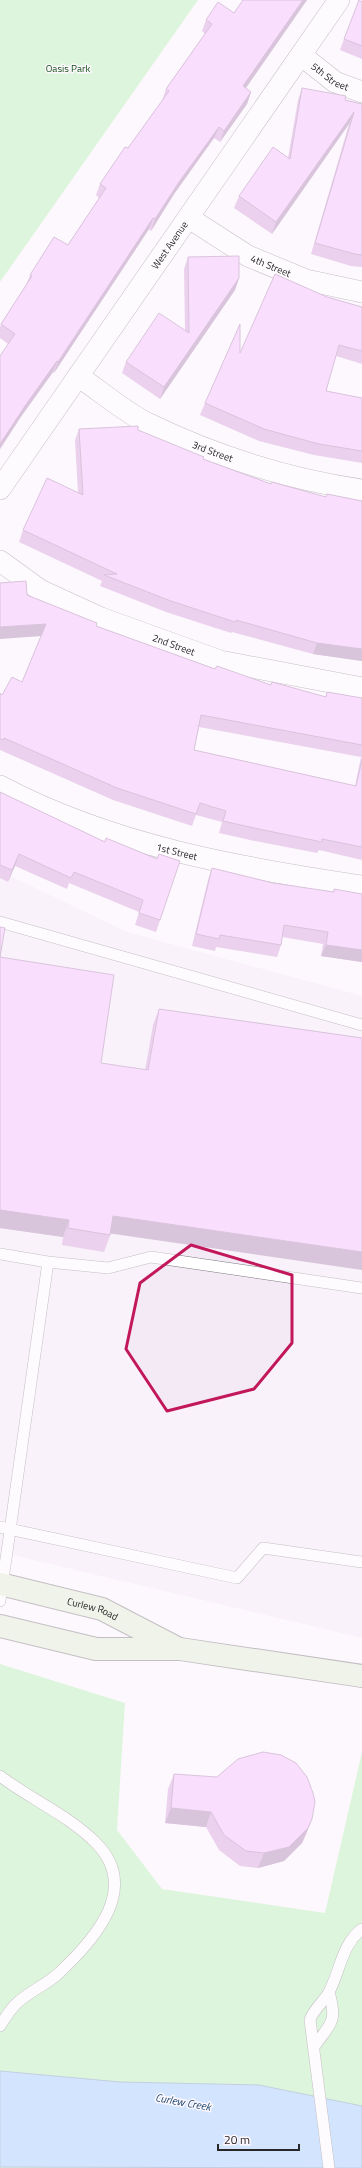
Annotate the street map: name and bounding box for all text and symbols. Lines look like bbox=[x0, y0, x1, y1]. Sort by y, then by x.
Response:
street label: 5th Street bbox=[308, 59, 351, 95]
park label: Oasis Park bbox=[46, 61, 90, 76]
street label: West Avenue bbox=[148, 218, 192, 272]
street label: 4th Street bbox=[248, 251, 294, 281]
street label: 3rd Street bbox=[190, 437, 235, 466]
street label: 2nd Street bbox=[150, 630, 198, 660]
street label: 1st Street bbox=[155, 839, 199, 864]
street label: Curlew Road bbox=[66, 1594, 121, 1624]
water label: Curlew Creek bbox=[154, 2089, 213, 2115]
scale bar bbox=[218, 2126, 299, 2152]
text: 20 m bbox=[224, 2130, 250, 2149]

